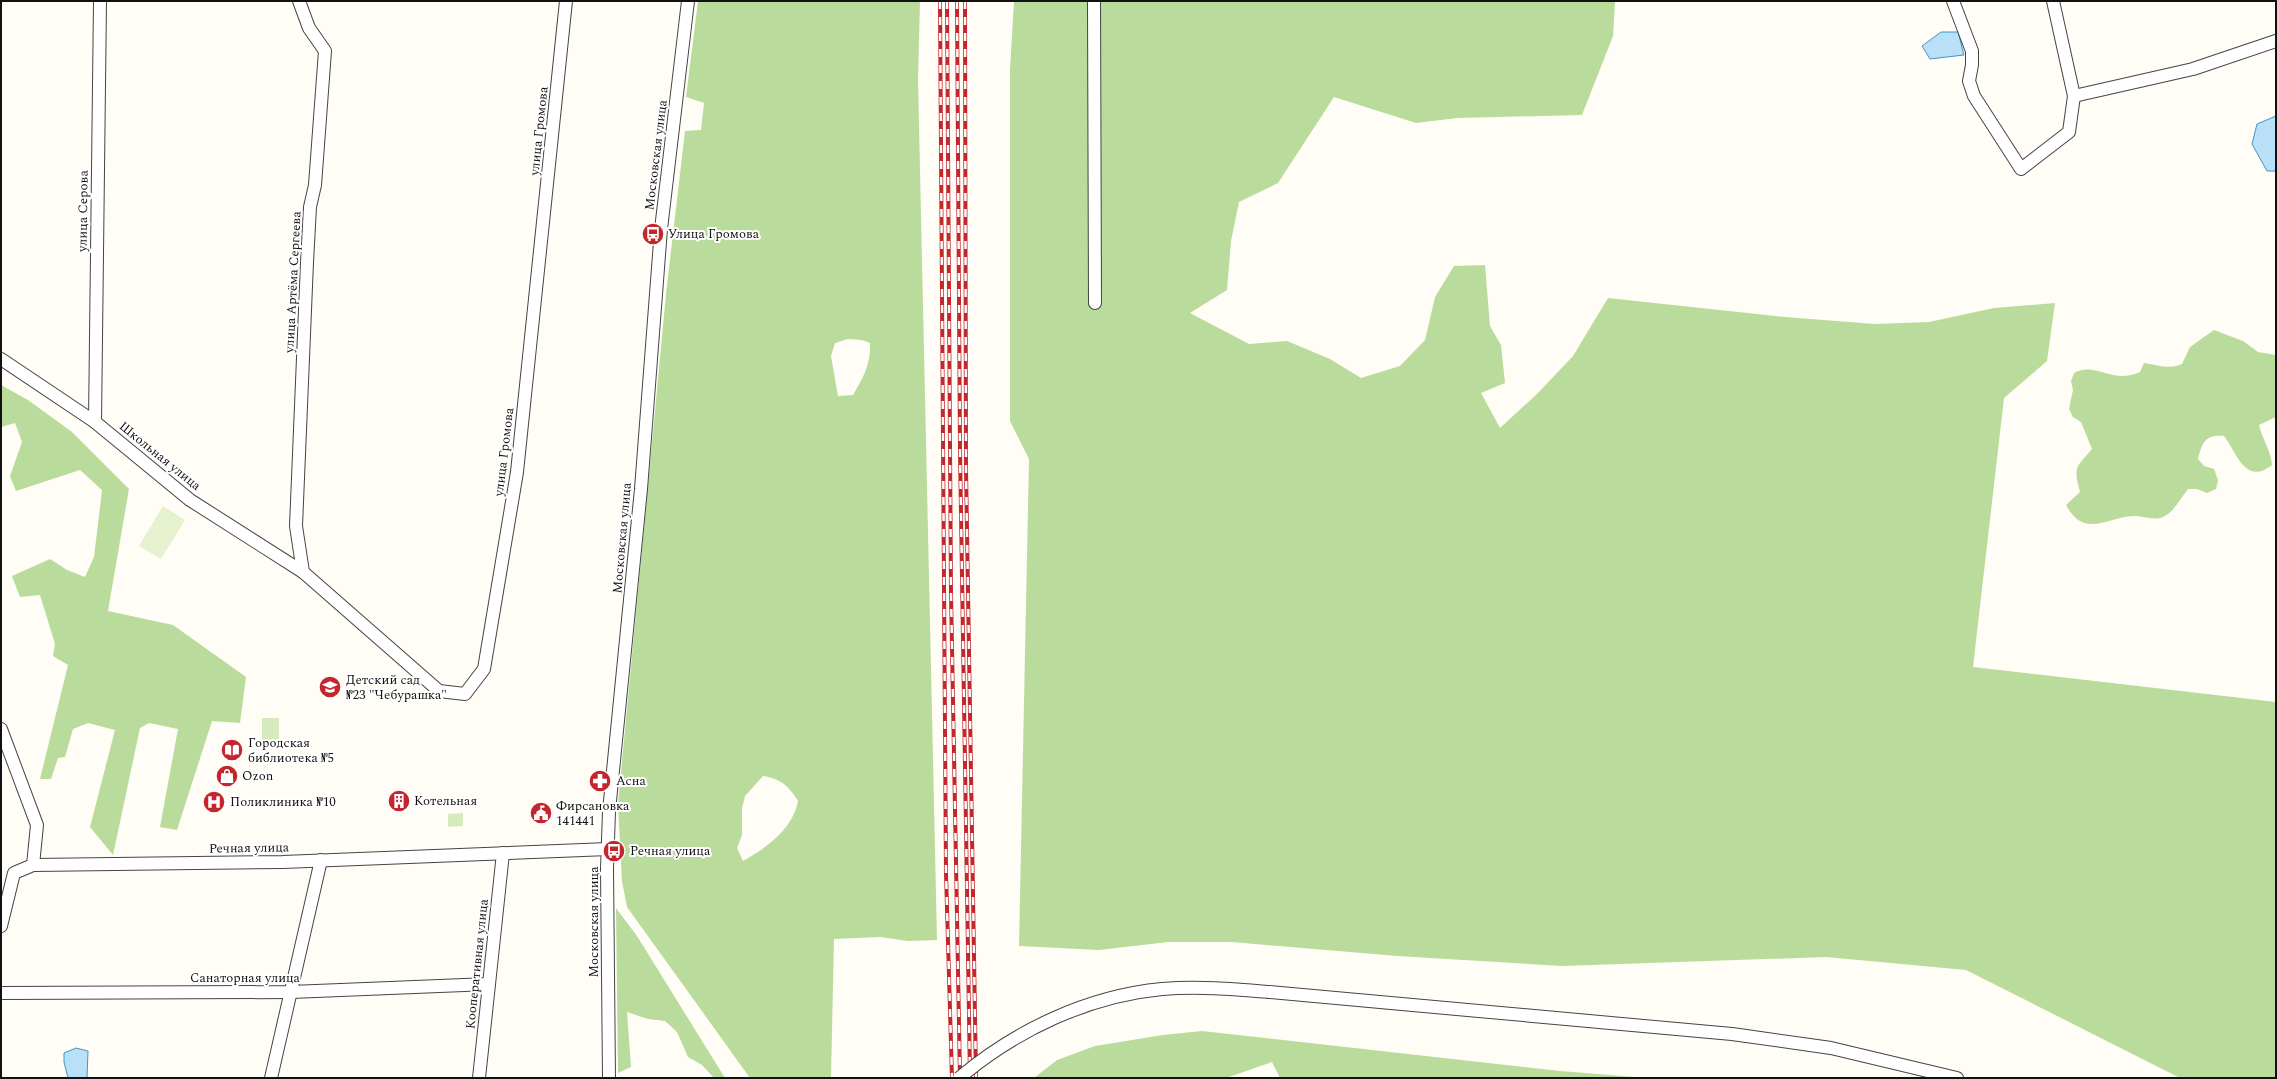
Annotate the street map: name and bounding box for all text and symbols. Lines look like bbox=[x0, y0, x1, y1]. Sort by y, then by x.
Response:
street label: улица Громова bbox=[524, 85, 554, 177]
street label: Московская улица bbox=[639, 98, 673, 211]
street label: улица Серова bbox=[72, 169, 94, 253]
street label: улица Артёма Сергеева bbox=[279, 210, 307, 354]
bus stop icon: Улица Громова bbox=[640, 221, 666, 247]
place label: Улица Громова bbox=[668, 224, 760, 244]
street label: улица Громова bbox=[489, 406, 519, 499]
street label: Школьная улица bbox=[115, 417, 206, 496]
street label: Московская улица bbox=[607, 481, 637, 594]
place label: Детский сад №23 "Чебурашка" bbox=[346, 670, 447, 705]
school or university icon: Детский сад №23 "Чебурашка" bbox=[317, 674, 343, 700]
place label: Городская библиотека №5 bbox=[248, 733, 334, 768]
library icon: Городская библиотека №5 bbox=[219, 737, 245, 763]
shop icon: Ozon bbox=[214, 763, 240, 789]
place label: Ozon bbox=[242, 766, 274, 786]
pharmacy icon: Асна bbox=[587, 768, 613, 794]
place label: Асна bbox=[616, 771, 646, 791]
building icon: Котельная bbox=[386, 788, 412, 814]
hospital icon: Поликлиника №10 bbox=[201, 789, 227, 815]
place label: Котельная bbox=[414, 791, 477, 811]
place label: Поликлиника №10 bbox=[230, 792, 336, 812]
place label: Фирсановка 141441 bbox=[556, 796, 630, 831]
public building icon: Фирсановка 141441 bbox=[528, 800, 554, 826]
street label: Речная улица bbox=[209, 837, 290, 859]
bus stop icon: Речная улица bbox=[601, 838, 627, 864]
place label: Речная улица bbox=[630, 841, 711, 861]
street label: Московская улица bbox=[584, 866, 604, 978]
street label: Кооперативная улица bbox=[460, 897, 494, 1030]
street label: Санаторная улица bbox=[190, 968, 301, 988]

